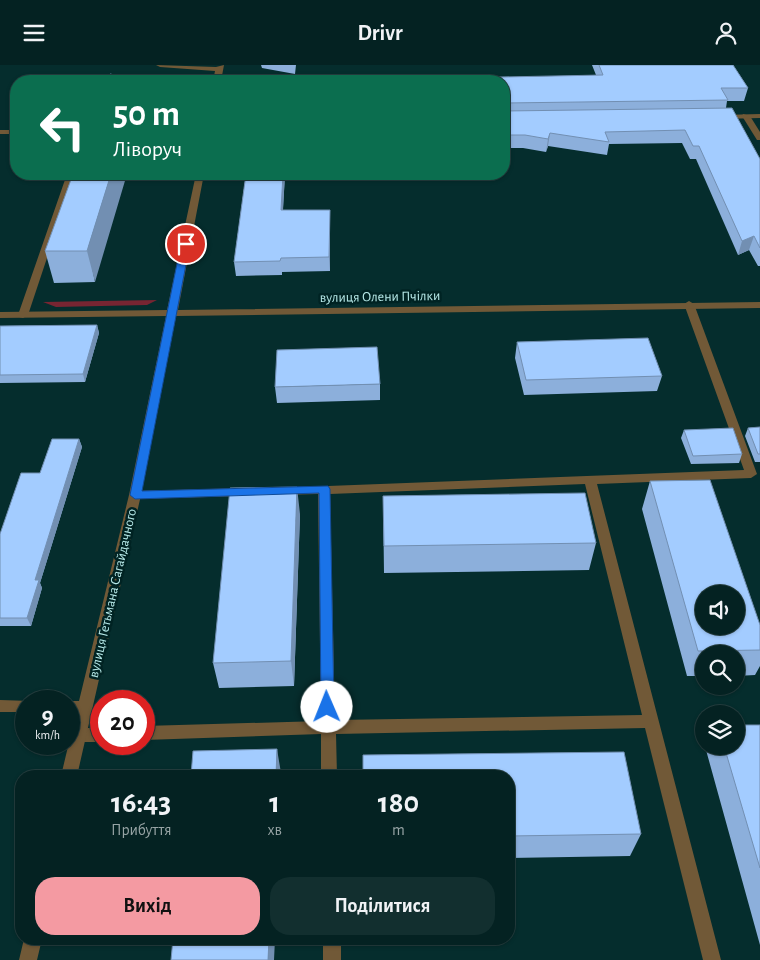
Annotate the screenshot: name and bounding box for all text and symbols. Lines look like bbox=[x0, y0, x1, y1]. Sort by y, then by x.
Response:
icon: menu bbox=[20, 19, 48, 47]
icon: person bbox=[712, 19, 740, 47]
text: Drivr bbox=[357, 22, 403, 44]
icon: left bbox=[30, 95, 95, 160]
text: 50 m bbox=[113, 97, 180, 132]
text: Ліворуч bbox=[113, 138, 182, 160]
pin bbox=[165, 223, 207, 265]
icon: arrive bbox=[172, 230, 200, 258]
street label: вулиця Олени Пчілки bbox=[320, 289, 440, 305]
street label: вулиця Гетьмана Сагайдачного bbox=[87, 507, 139, 679]
map controls bbox=[695, 585, 745, 755]
button: sound bbox=[695, 585, 745, 635]
button: search bbox=[695, 645, 745, 695]
position arrow bbox=[300, 680, 352, 732]
speed limit sign: 20 bbox=[90, 690, 155, 755]
text: 9 bbox=[41, 704, 54, 729]
button: layers bbox=[695, 705, 745, 755]
text: km/h bbox=[35, 729, 60, 741]
text: 16:43 bbox=[111, 788, 171, 818]
text: 1 bbox=[269, 788, 280, 818]
text: 180 bbox=[378, 788, 419, 818]
text: Прибуття bbox=[111, 822, 172, 838]
text: хв bbox=[267, 822, 282, 838]
text: m bbox=[392, 822, 405, 838]
button: Вихід bbox=[35, 877, 260, 935]
button: Поділитися bbox=[270, 877, 495, 935]

